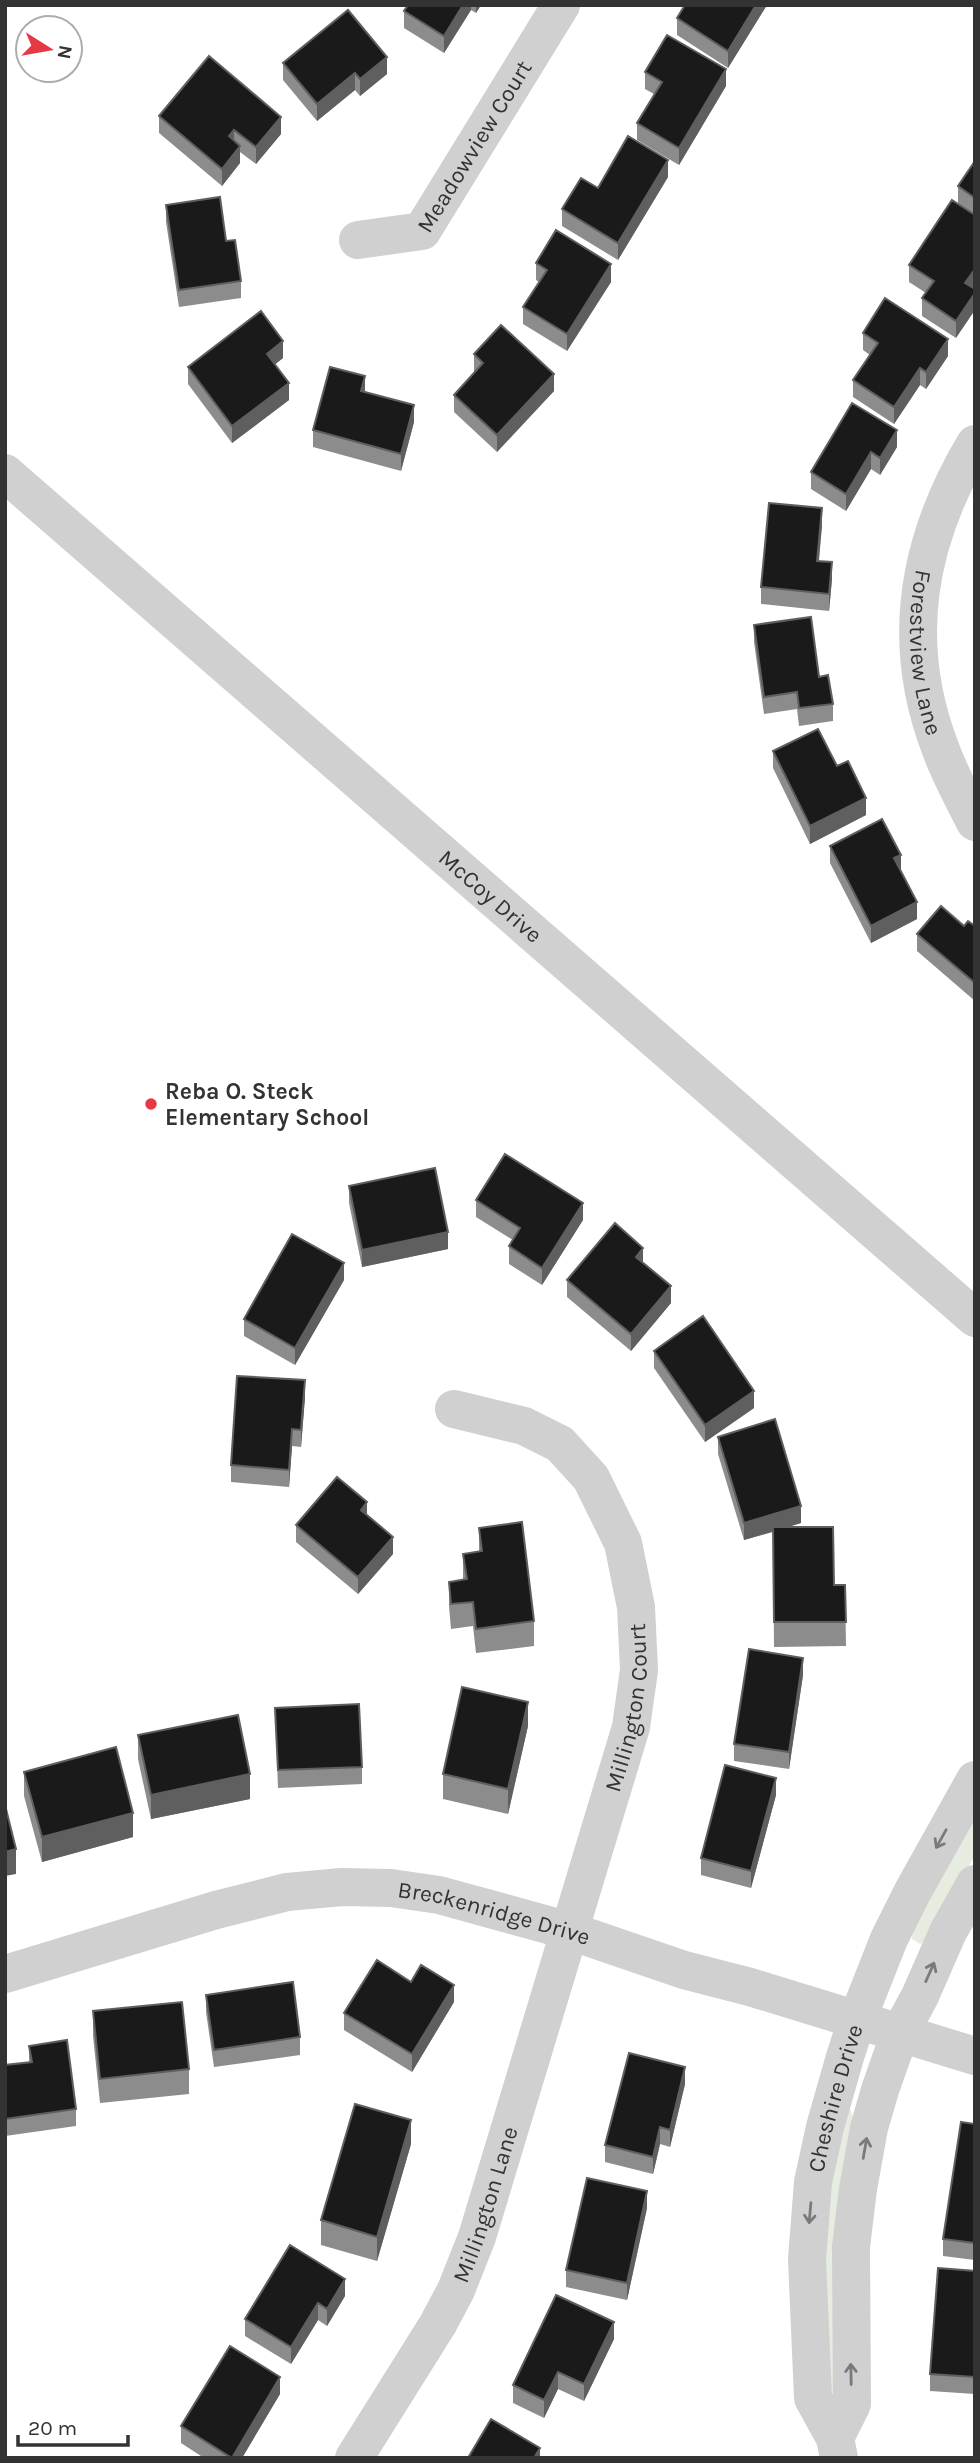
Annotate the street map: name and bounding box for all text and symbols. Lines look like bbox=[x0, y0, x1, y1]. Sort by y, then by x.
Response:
north arrow bbox=[14, 14, 84, 84]
text: N bbox=[53, 43, 77, 61]
street label: Meadowview Court bbox=[411, 55, 538, 238]
street label: Forestview Lane bbox=[904, 568, 948, 739]
street label: McCoy Drive bbox=[433, 844, 547, 949]
place label: Reba O. Steck Elementary School bbox=[165, 1078, 369, 1131]
marker: Reba O. Steck Elementary School bbox=[143, 1096, 159, 1112]
street label: Millington Court bbox=[599, 1622, 653, 1795]
one-way arrow bbox=[934, 1829, 948, 1849]
street label: Breckenridge Drive bbox=[396, 1876, 594, 1951]
one-way arrow bbox=[924, 1962, 937, 1983]
street label: Cheshire Drive bbox=[803, 2021, 869, 2175]
street label: Millington Lane bbox=[447, 2123, 524, 2287]
one-way arrow bbox=[859, 2137, 873, 2160]
one-way arrow bbox=[803, 2202, 816, 2224]
one-way arrow bbox=[845, 2363, 858, 2386]
scale bar bbox=[18, 2404, 128, 2448]
text: 20 m bbox=[28, 2416, 77, 2440]

